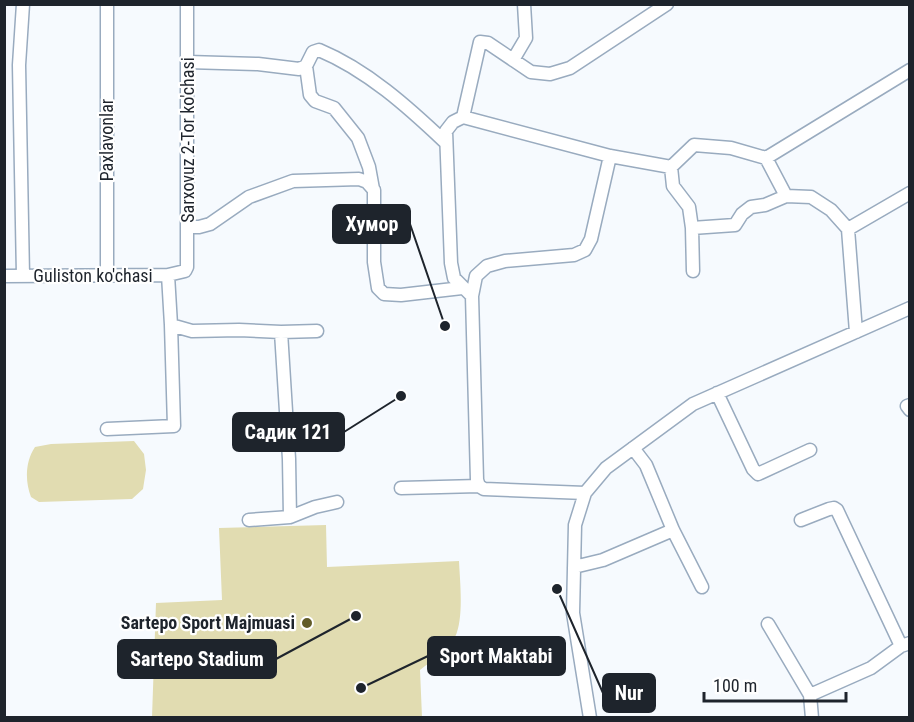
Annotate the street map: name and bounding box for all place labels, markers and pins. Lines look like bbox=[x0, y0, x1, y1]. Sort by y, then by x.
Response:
callout: Хумор bbox=[333, 205, 410, 243]
callout: Садик 121 bbox=[233, 413, 344, 451]
place label: Sartepo Sport Majmuasi bbox=[121, 612, 295, 633]
marker: Sartepo Sport Majmuasi bbox=[300, 616, 314, 630]
callout: Sport Maktabi bbox=[428, 637, 565, 675]
callout: Sartepo Stadium bbox=[118, 640, 276, 678]
callout: Nur bbox=[603, 674, 655, 712]

